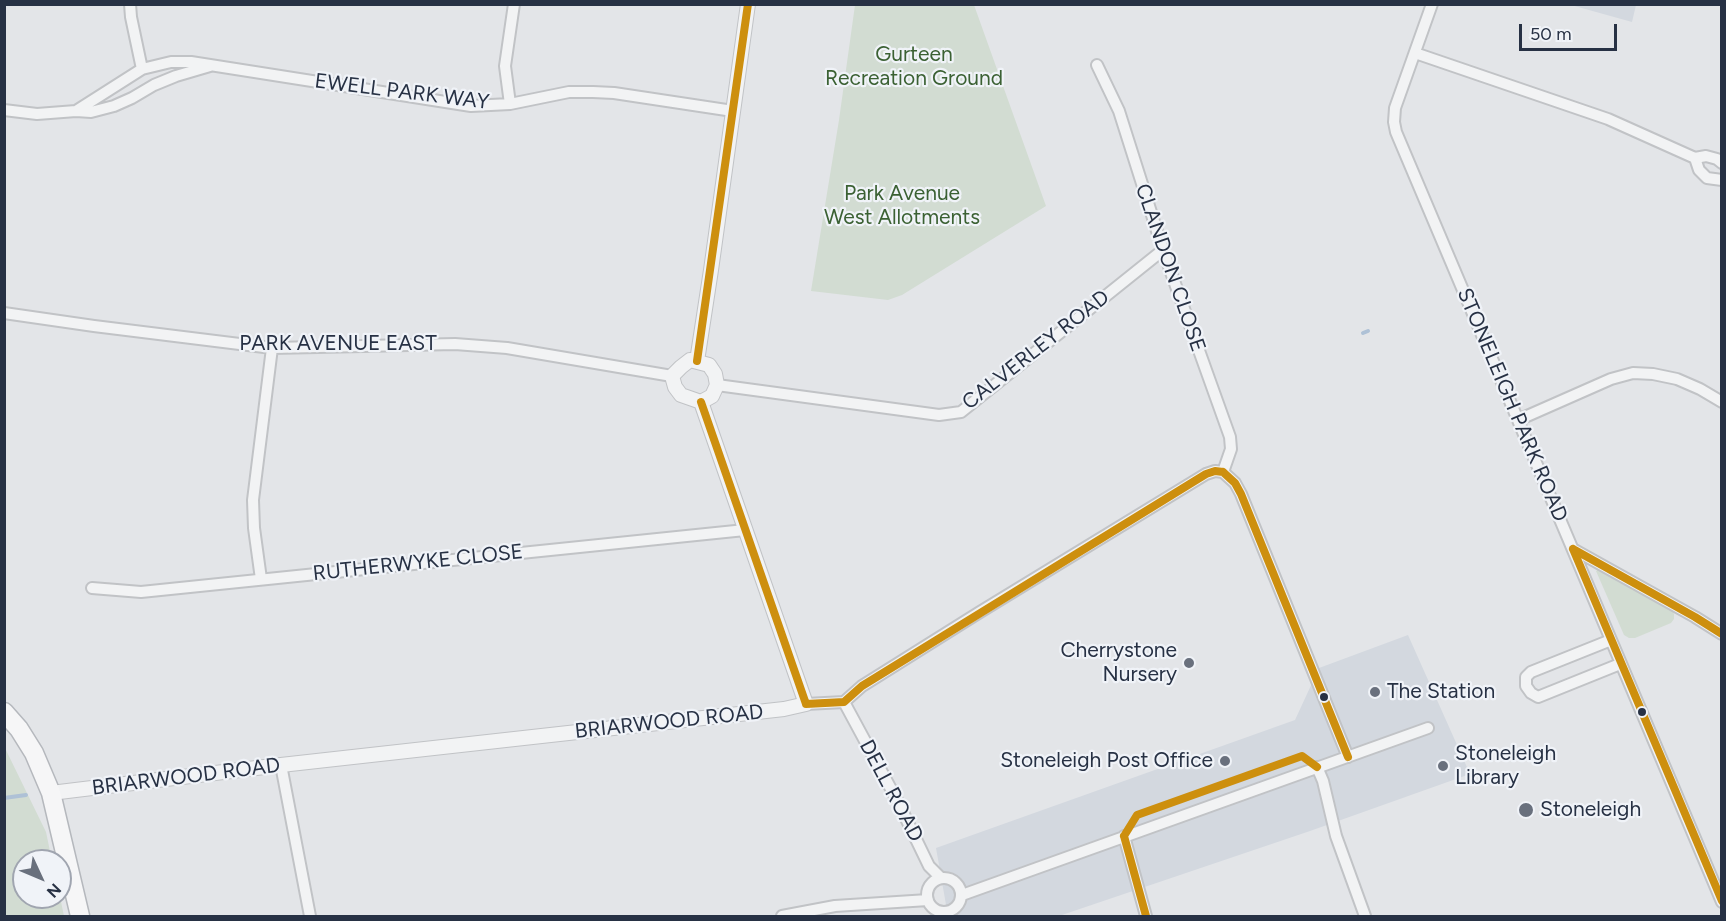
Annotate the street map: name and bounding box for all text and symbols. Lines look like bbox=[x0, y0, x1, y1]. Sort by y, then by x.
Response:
scale bar bbox=[1522, 12, 1620, 50]
text: 50 m bbox=[1530, 23, 1572, 45]
park label: Gurteen Recreation Ground bbox=[825, 42, 1003, 92]
street label: EWELL PARK WAY bbox=[313, 69, 491, 115]
park label: Park Avenue West Allotments bbox=[824, 181, 980, 231]
street label: CLANDON CLOSE bbox=[1129, 181, 1211, 355]
street label: CALVERLEY ROAD bbox=[957, 285, 1115, 415]
street label: STONELEIGH PARK ROAD bbox=[1451, 285, 1573, 525]
street label: PARK AVENUE EAST bbox=[239, 331, 437, 357]
street label: RUTHERWYKE CLOSE bbox=[312, 539, 524, 587]
place label: Cherrystone Nursery bbox=[1060, 638, 1177, 688]
marker: Cherrystone Nursery bbox=[1182, 656, 1196, 670]
place label: The Station bbox=[1387, 679, 1495, 705]
marker: The Station bbox=[1368, 685, 1382, 699]
unlabelled marker bbox=[1318, 691, 1330, 703]
street label: BRIARWOOD ROAD bbox=[573, 700, 765, 744]
unlabelled marker bbox=[1636, 706, 1648, 718]
street label: DELL ROAD bbox=[854, 736, 928, 846]
place label: Stoneleigh Library bbox=[1455, 741, 1556, 791]
place label: Stoneleigh Post Office bbox=[1000, 748, 1213, 774]
street label: BRIARWOOD ROAD bbox=[90, 753, 282, 801]
marker: Stoneleigh Post Office bbox=[1218, 754, 1232, 768]
marker: Stoneleigh Library bbox=[1436, 759, 1450, 773]
place label: Stoneleigh bbox=[1540, 797, 1641, 823]
marker: Stoneleigh bbox=[1517, 801, 1535, 819]
north arrow bbox=[12, 849, 72, 909]
text: N bbox=[43, 879, 65, 902]

